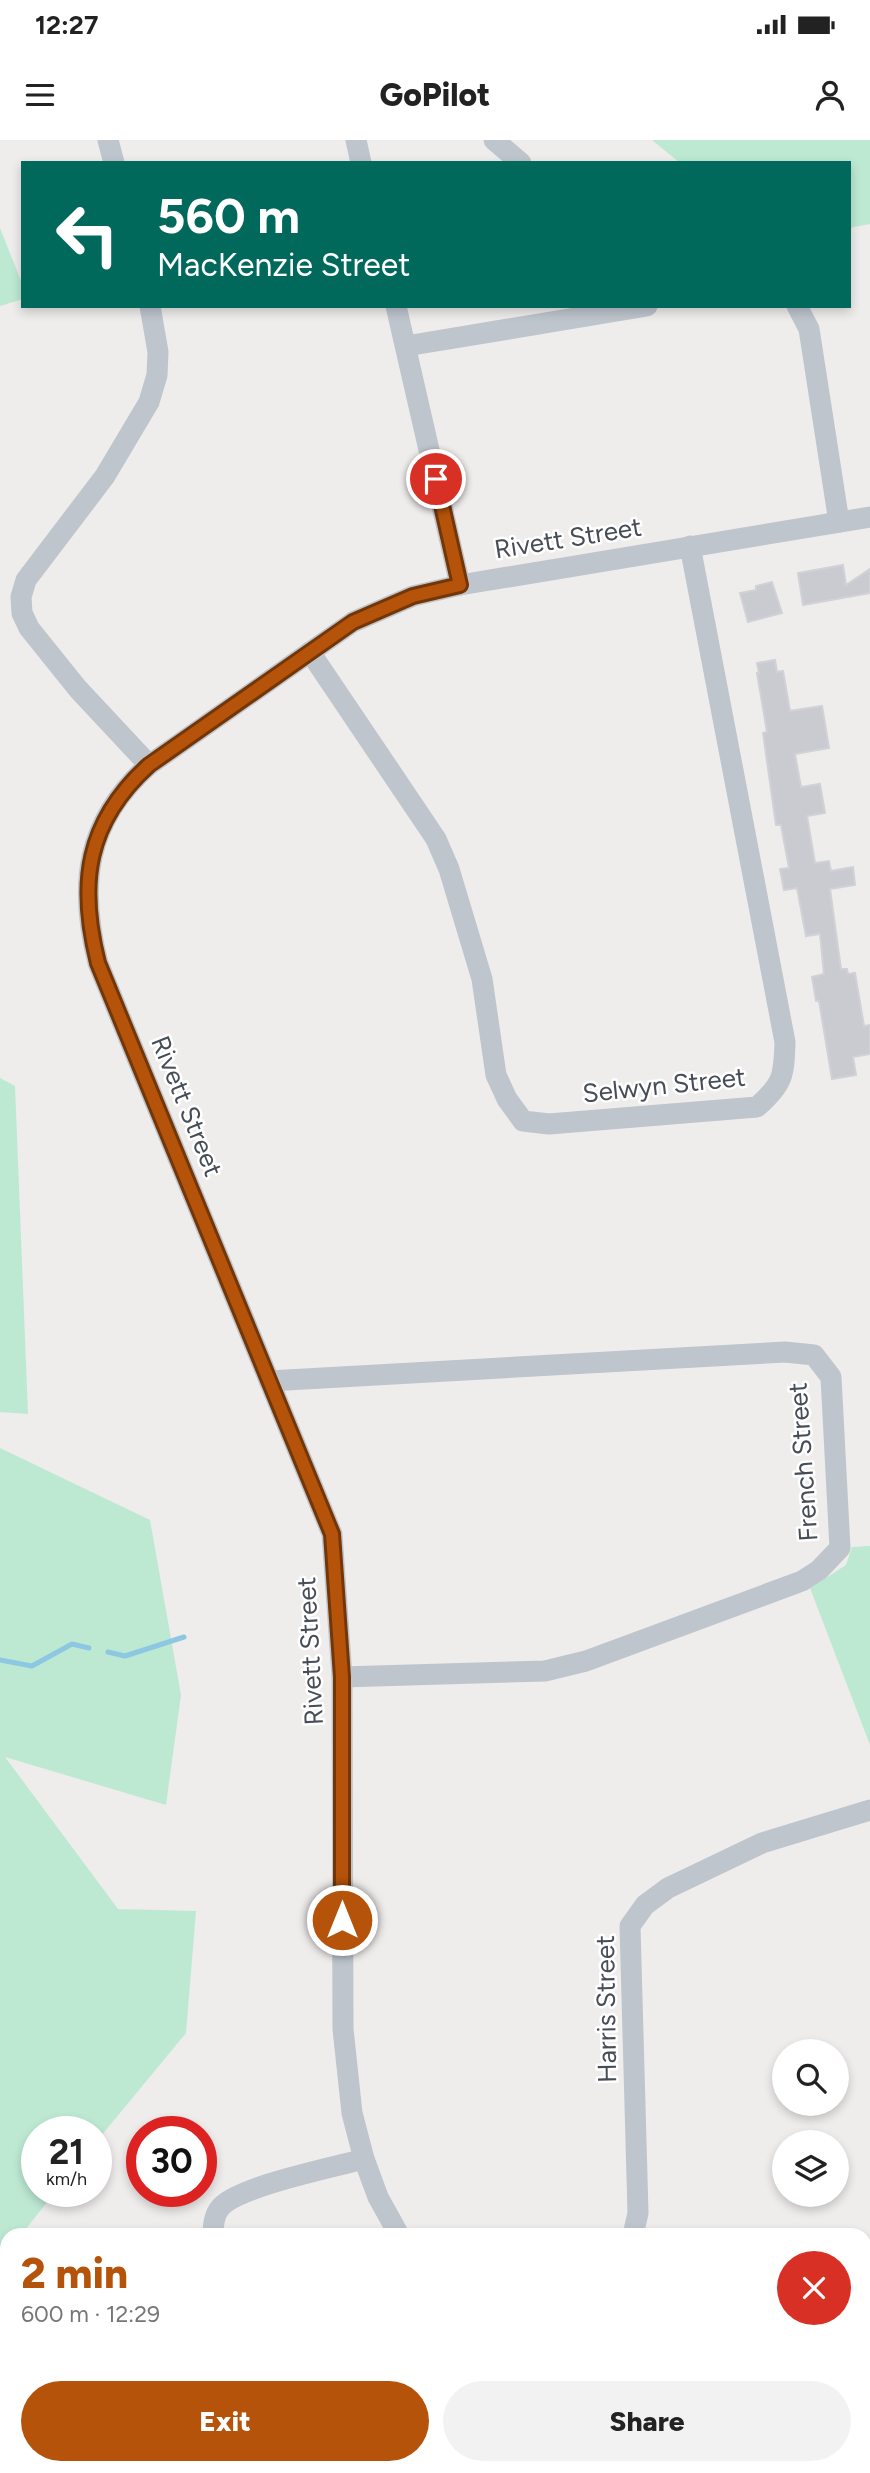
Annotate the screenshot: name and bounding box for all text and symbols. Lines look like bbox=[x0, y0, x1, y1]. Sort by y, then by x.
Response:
text: 12:27 bbox=[35, 9, 98, 41]
icon: menu bbox=[21, 76, 59, 114]
text: GoPilot bbox=[380, 76, 490, 114]
icon: person bbox=[811, 76, 849, 114]
text: 560 m bbox=[157, 186, 300, 245]
icon: left bbox=[42, 189, 133, 280]
text: MacKenzie Street bbox=[157, 246, 410, 284]
pin bbox=[406, 449, 466, 509]
icon: arrive bbox=[417, 460, 455, 498]
street label: Rivett Street bbox=[492, 511, 644, 565]
street label: Rivett Street bbox=[144, 1031, 230, 1181]
street label: Selwyn Street bbox=[581, 1061, 747, 1109]
street label: French Street bbox=[781, 1381, 825, 1543]
street label: Rivett Street bbox=[290, 1576, 330, 1726]
position arrow bbox=[305, 1883, 379, 1957]
street label: Harris Street bbox=[589, 1935, 623, 2083]
map controls bbox=[772, 2039, 849, 2207]
button: search bbox=[772, 2039, 849, 2116]
speed limit sign: 30 bbox=[126, 2116, 217, 2207]
button: layers bbox=[772, 2130, 849, 2207]
text: 21 bbox=[49, 2131, 84, 2173]
text: km/h bbox=[46, 2168, 87, 2190]
text: 2 min bbox=[21, 2248, 128, 2299]
button: close bbox=[777, 2251, 851, 2325]
text: 600 m · 12:29 bbox=[21, 2300, 160, 2328]
button: Exit bbox=[21, 2381, 429, 2461]
button: Share bbox=[443, 2381, 851, 2461]

